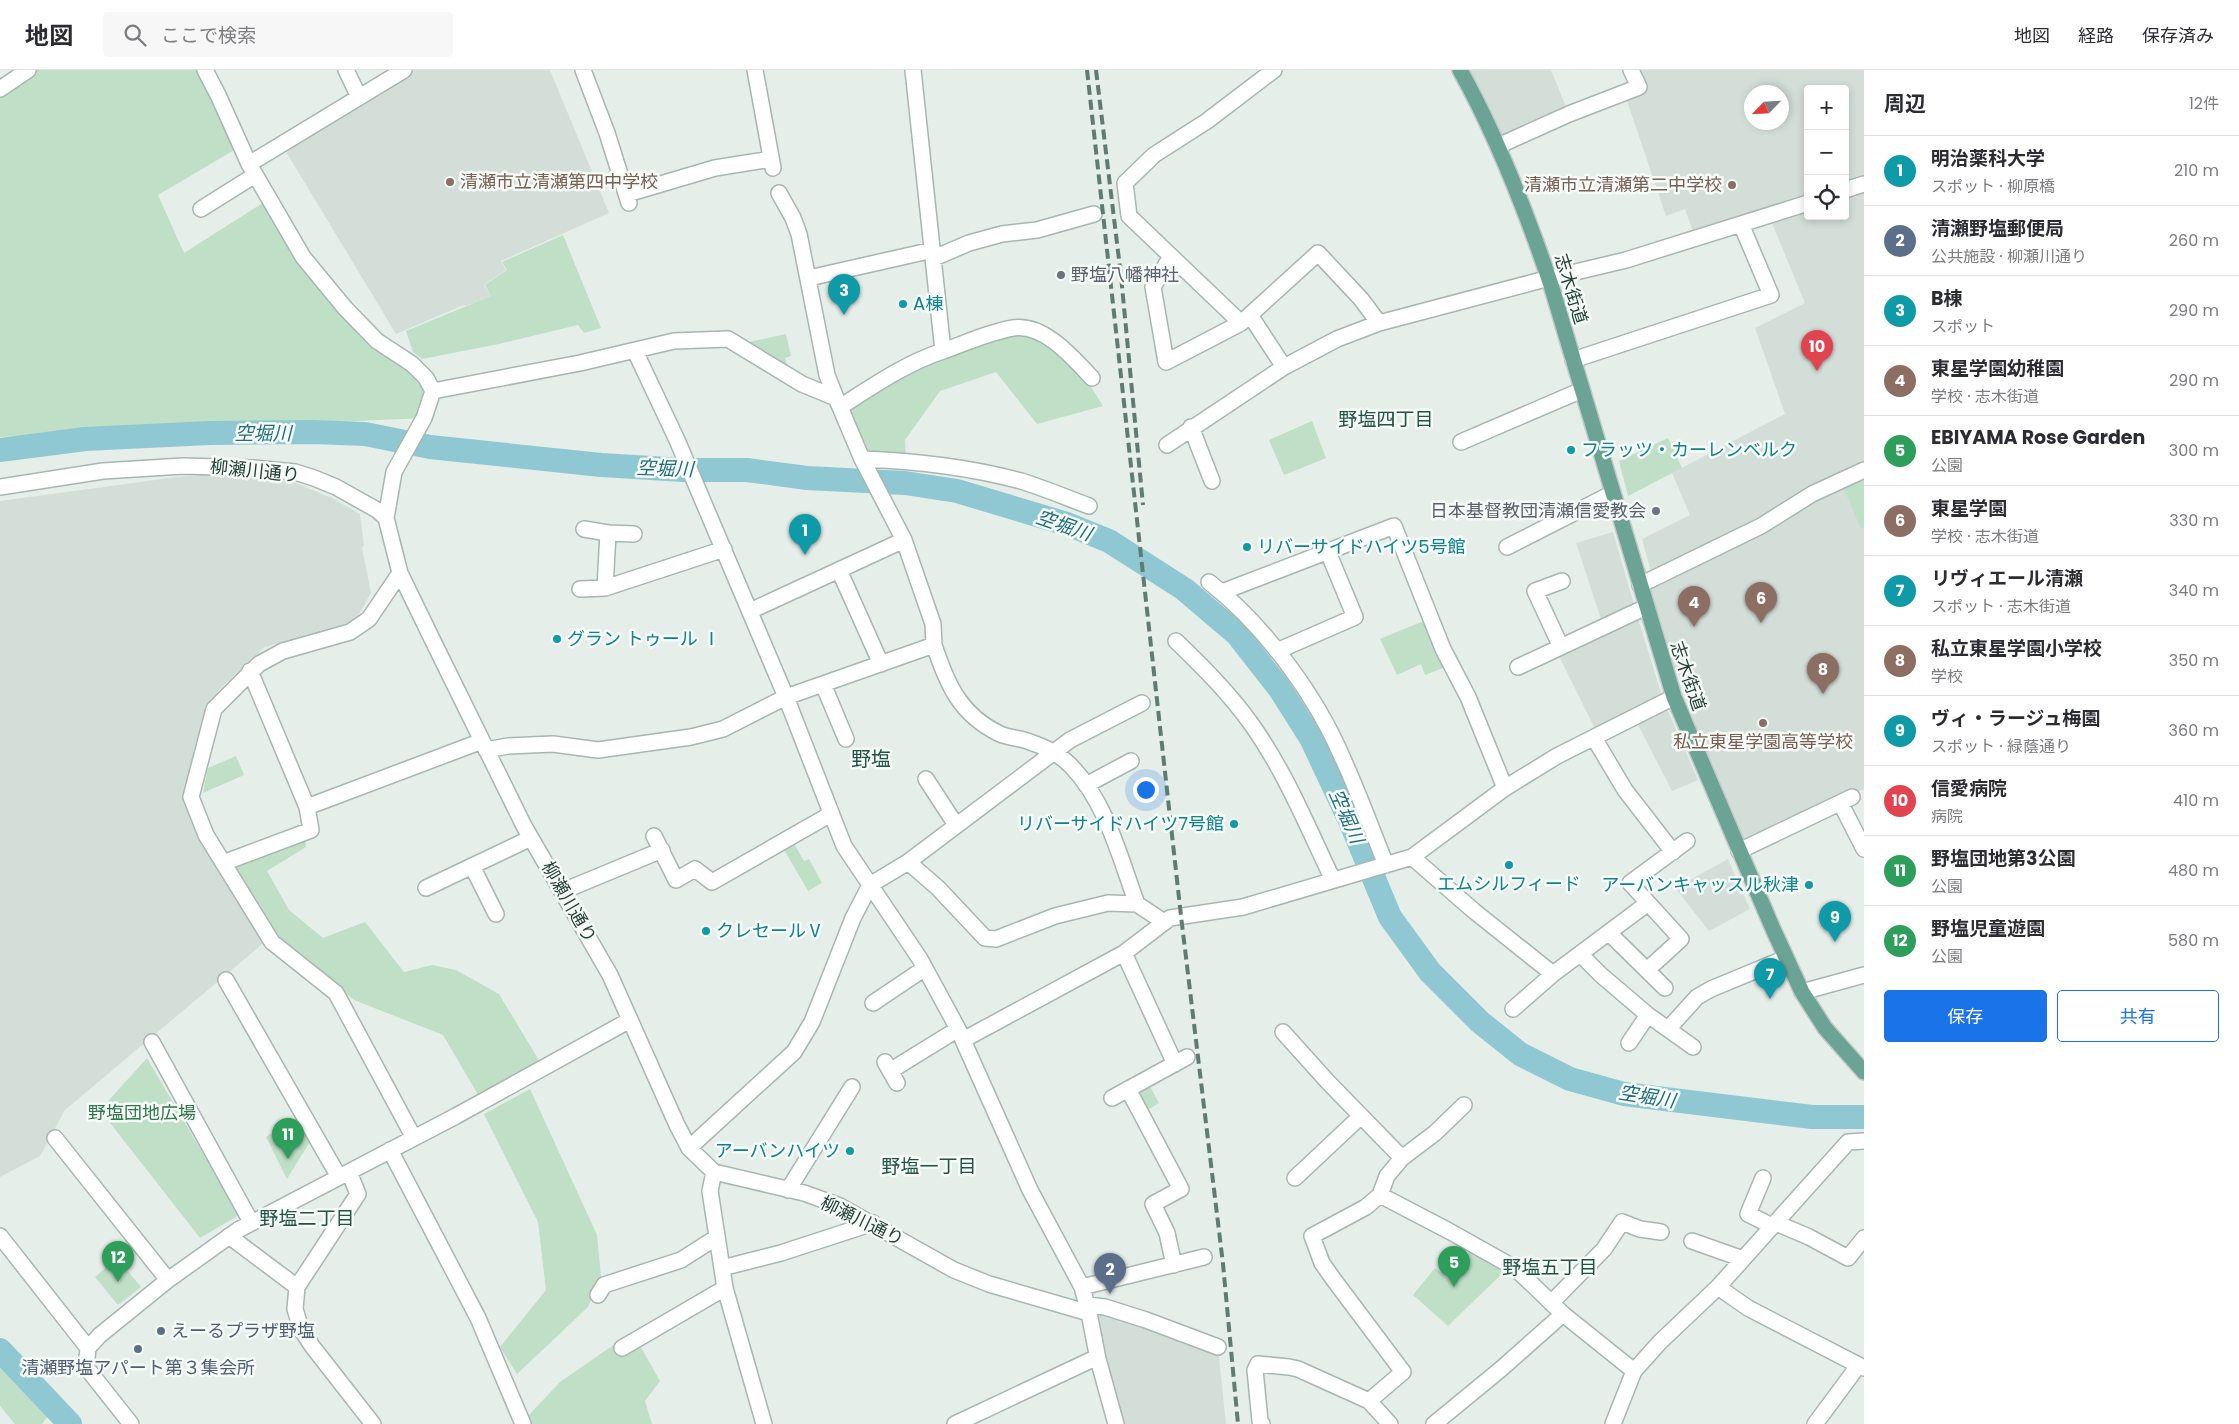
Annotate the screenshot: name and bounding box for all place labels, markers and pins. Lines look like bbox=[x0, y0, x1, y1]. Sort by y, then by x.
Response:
place label: 清瀬市立清瀬第四中学校 bbox=[460, 169, 658, 194]
place label: 清瀬市立清瀬第二中学校 bbox=[1524, 172, 1722, 197]
marker: 清瀬市立清瀬第四中学校 bbox=[444, 176, 456, 188]
marker: 清瀬市立清瀬第二中学校 bbox=[1726, 179, 1738, 191]
place label: 野塩八幡神社 bbox=[1071, 262, 1179, 287]
marker: 野塩八幡神社 bbox=[1055, 269, 1067, 281]
pin: 3 bbox=[828, 274, 860, 315]
place label: A棟 bbox=[913, 291, 943, 316]
marker: A棟 bbox=[897, 298, 909, 310]
pin: 10 bbox=[1801, 330, 1833, 371]
place label: フラッツ・カーレンベルク bbox=[1581, 437, 1797, 462]
marker: フラッツ・カーレンベルク bbox=[1565, 444, 1577, 456]
place label: 日本基督教団清瀬信愛教会 bbox=[1430, 498, 1646, 523]
marker: 日本基督教団清瀬信愛教会 bbox=[1650, 505, 1662, 517]
pin: 1 bbox=[789, 514, 821, 555]
place label: リバーサイドハイツ5号館 bbox=[1257, 534, 1466, 559]
marker: リバーサイドハイツ5号館 bbox=[1241, 541, 1253, 553]
pin: 6 bbox=[1745, 582, 1777, 623]
pin: 4 bbox=[1678, 586, 1710, 627]
place label: グラン トゥール Ⅰ bbox=[567, 626, 721, 651]
marker: グラン トゥール Ⅰ bbox=[551, 633, 563, 645]
pin: 8 bbox=[1807, 653, 1839, 694]
marker: 私立東星学園高等学校 bbox=[1757, 717, 1769, 729]
place label: 私立東星学園高等学校 bbox=[1673, 729, 1853, 754]
place label: リバーサイドハイツ7号館 bbox=[1017, 811, 1224, 836]
marker: リバーサイドハイツ7号館 bbox=[1228, 818, 1240, 830]
marker: エムシルフィード bbox=[1503, 859, 1515, 871]
place label: エムシルフィード bbox=[1437, 871, 1581, 896]
place label: アーバンキャッスル秋津 bbox=[1601, 872, 1799, 897]
marker: アーバンキャッスル秋津 bbox=[1803, 879, 1815, 891]
pin: 9 bbox=[1819, 901, 1851, 942]
place label: クレセールⅤ bbox=[716, 918, 824, 943]
marker: クレセールⅤ bbox=[700, 925, 712, 937]
pin: 7 bbox=[1754, 958, 1786, 999]
pin: 11 bbox=[272, 1118, 304, 1159]
place label: アーバンハイツ bbox=[715, 1138, 840, 1163]
marker: アーバンハイツ bbox=[844, 1145, 856, 1157]
pin: 12 bbox=[102, 1241, 134, 1282]
pin: 5 bbox=[1438, 1246, 1470, 1287]
pin: 2 bbox=[1094, 1253, 1126, 1294]
place label: えーるプラザ野塩 bbox=[171, 1318, 315, 1343]
marker: えーるプラザ野塩 bbox=[155, 1325, 167, 1337]
marker: 清瀬野塩アパート第３集会所 bbox=[132, 1343, 144, 1355]
place label: 清瀬野塩アパート第３集会所 bbox=[21, 1355, 255, 1380]

